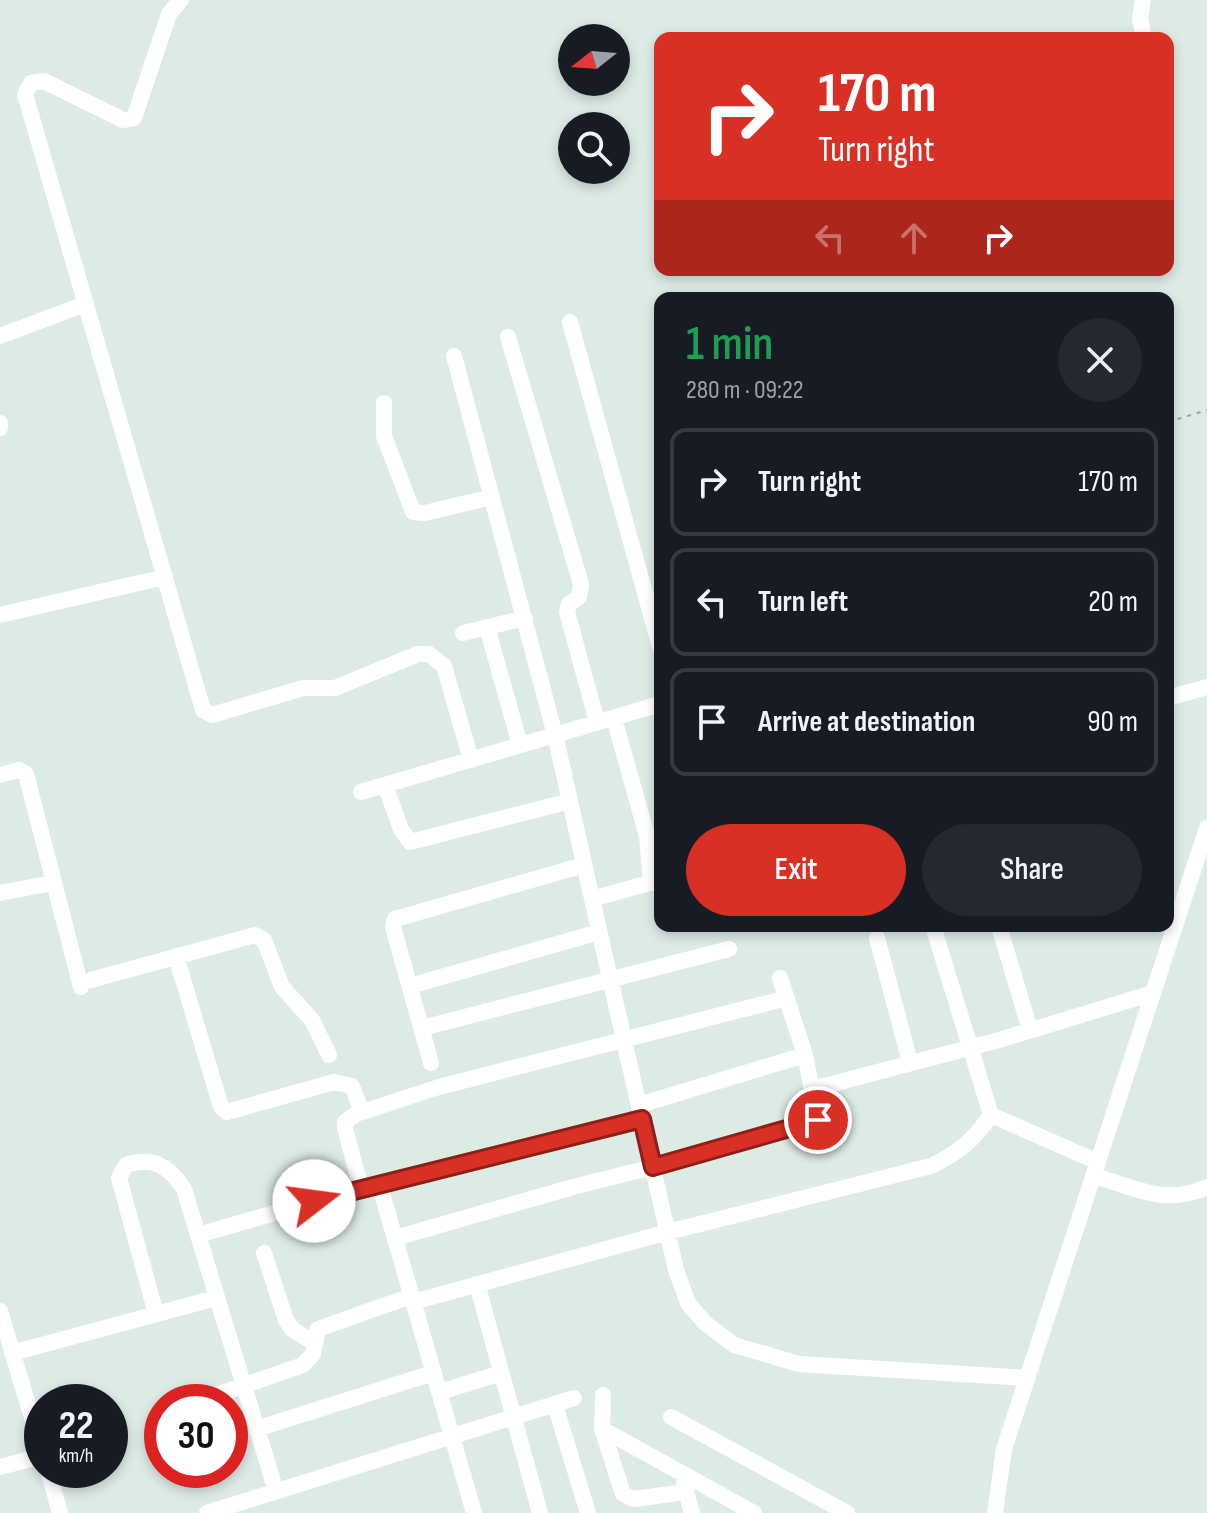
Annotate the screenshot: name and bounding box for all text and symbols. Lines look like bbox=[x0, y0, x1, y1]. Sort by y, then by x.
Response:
north arrow bbox=[558, 24, 630, 96]
map controls bbox=[558, 24, 630, 184]
text: 170 m bbox=[818, 61, 936, 128]
icon: right bbox=[686, 64, 790, 168]
button: search bbox=[558, 112, 630, 184]
text: Turn right bbox=[818, 129, 935, 172]
icon: left bbox=[808, 216, 852, 260]
icon: ahead bbox=[892, 216, 936, 260]
icon: right bbox=[976, 216, 1020, 260]
text: 1 min bbox=[686, 316, 773, 373]
button: close bbox=[1058, 318, 1142, 402]
text: 280 m · 09:22 bbox=[686, 375, 803, 406]
icon: right bbox=[690, 460, 734, 504]
text: Turn right bbox=[758, 464, 861, 500]
text: 170 m bbox=[1078, 464, 1138, 500]
icon: left bbox=[690, 580, 734, 624]
text: Turn left bbox=[758, 584, 848, 620]
text: 20 m bbox=[1088, 584, 1138, 620]
icon: arrive bbox=[690, 700, 734, 744]
text: Arrive at destination bbox=[758, 704, 975, 740]
text: 90 m bbox=[1087, 704, 1138, 740]
button: Exit bbox=[686, 824, 906, 916]
button: Share bbox=[922, 824, 1142, 916]
pin bbox=[784, 1086, 852, 1154]
icon: arrive bbox=[796, 1098, 840, 1142]
position arrow bbox=[272, 1159, 356, 1243]
speed limit sign: 30 bbox=[144, 1384, 248, 1488]
text: 22 bbox=[58, 1402, 94, 1450]
text: km/h bbox=[59, 1444, 93, 1468]

